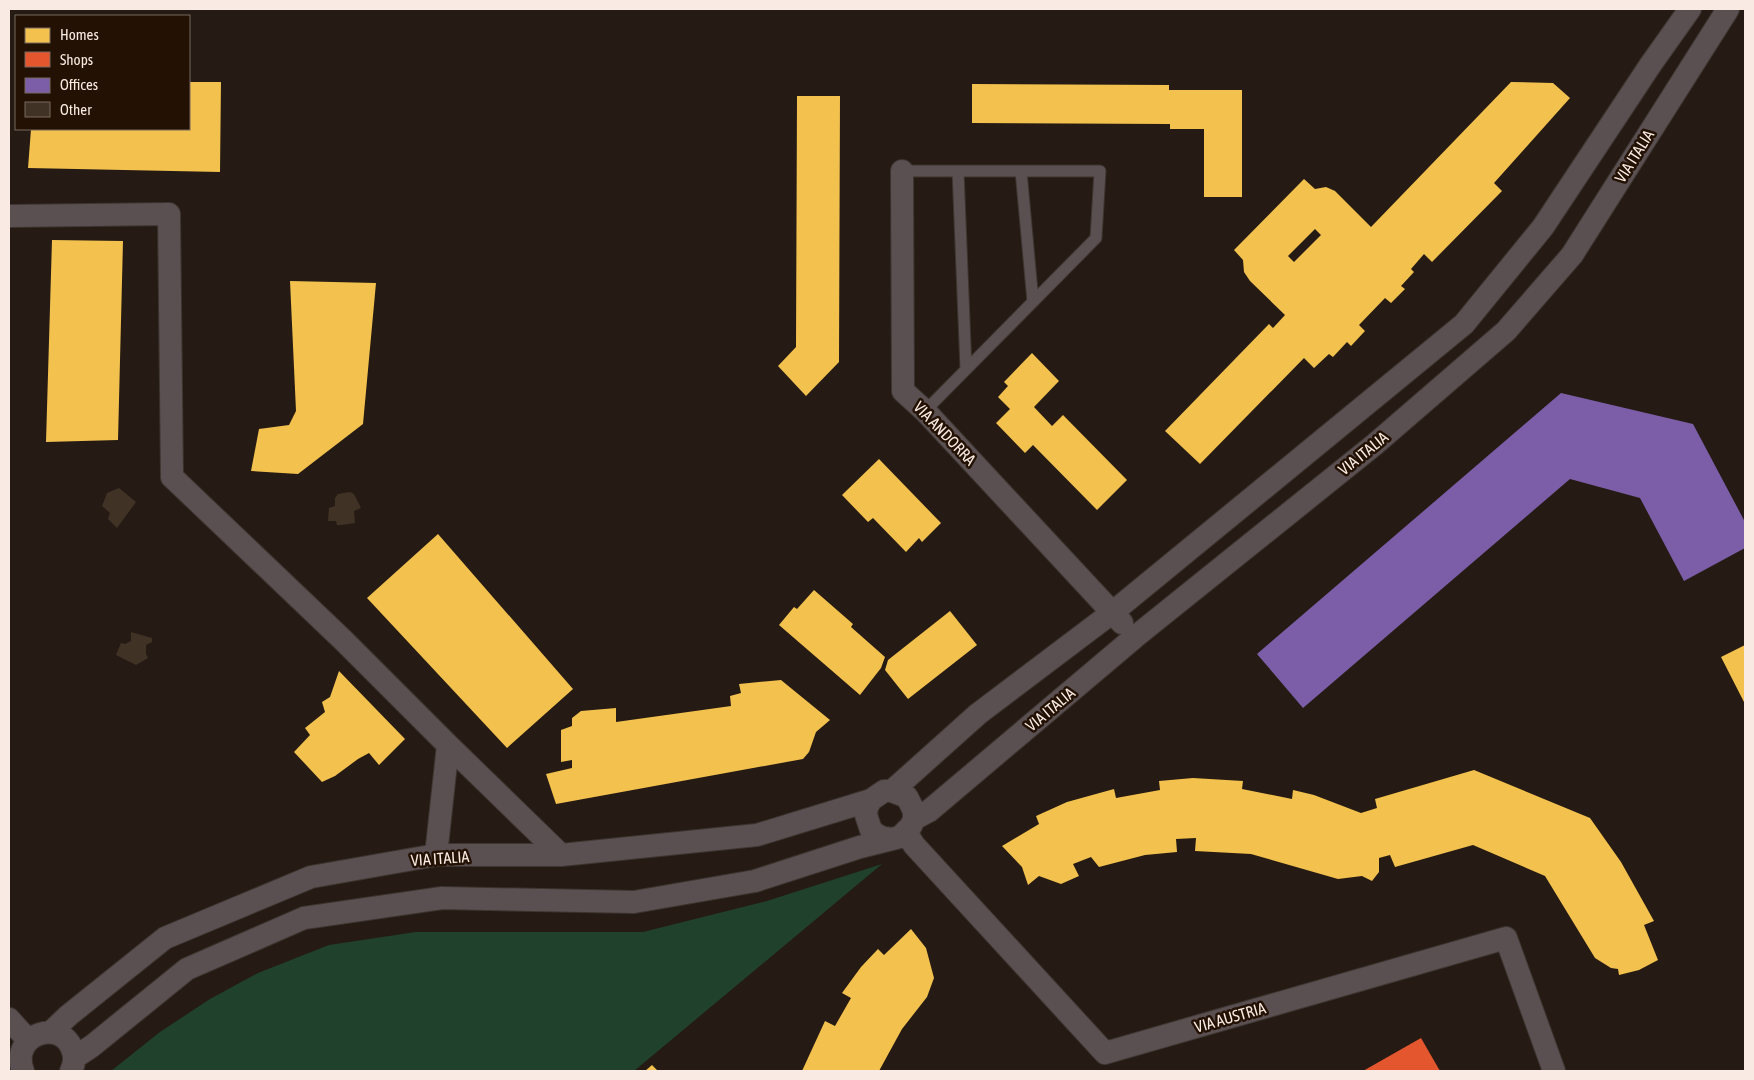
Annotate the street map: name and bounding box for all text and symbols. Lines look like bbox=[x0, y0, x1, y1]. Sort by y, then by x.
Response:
legend bbox=[15, 15, 190, 130]
text: Homes bbox=[60, 26, 99, 43]
text: Shops bbox=[60, 51, 93, 68]
text: Offices bbox=[60, 76, 98, 93]
text: Other bbox=[60, 101, 92, 118]
street label: VIA ITALIA bbox=[1611, 126, 1657, 186]
street label: VIA ANDORRA bbox=[910, 397, 980, 469]
street label: VIA ITALIA bbox=[1335, 428, 1391, 478]
street label: VIA ITALIA bbox=[1022, 683, 1078, 735]
street label: VIA ITALIA bbox=[410, 847, 470, 869]
street label: VIA AUSTRIA bbox=[1192, 998, 1268, 1036]

